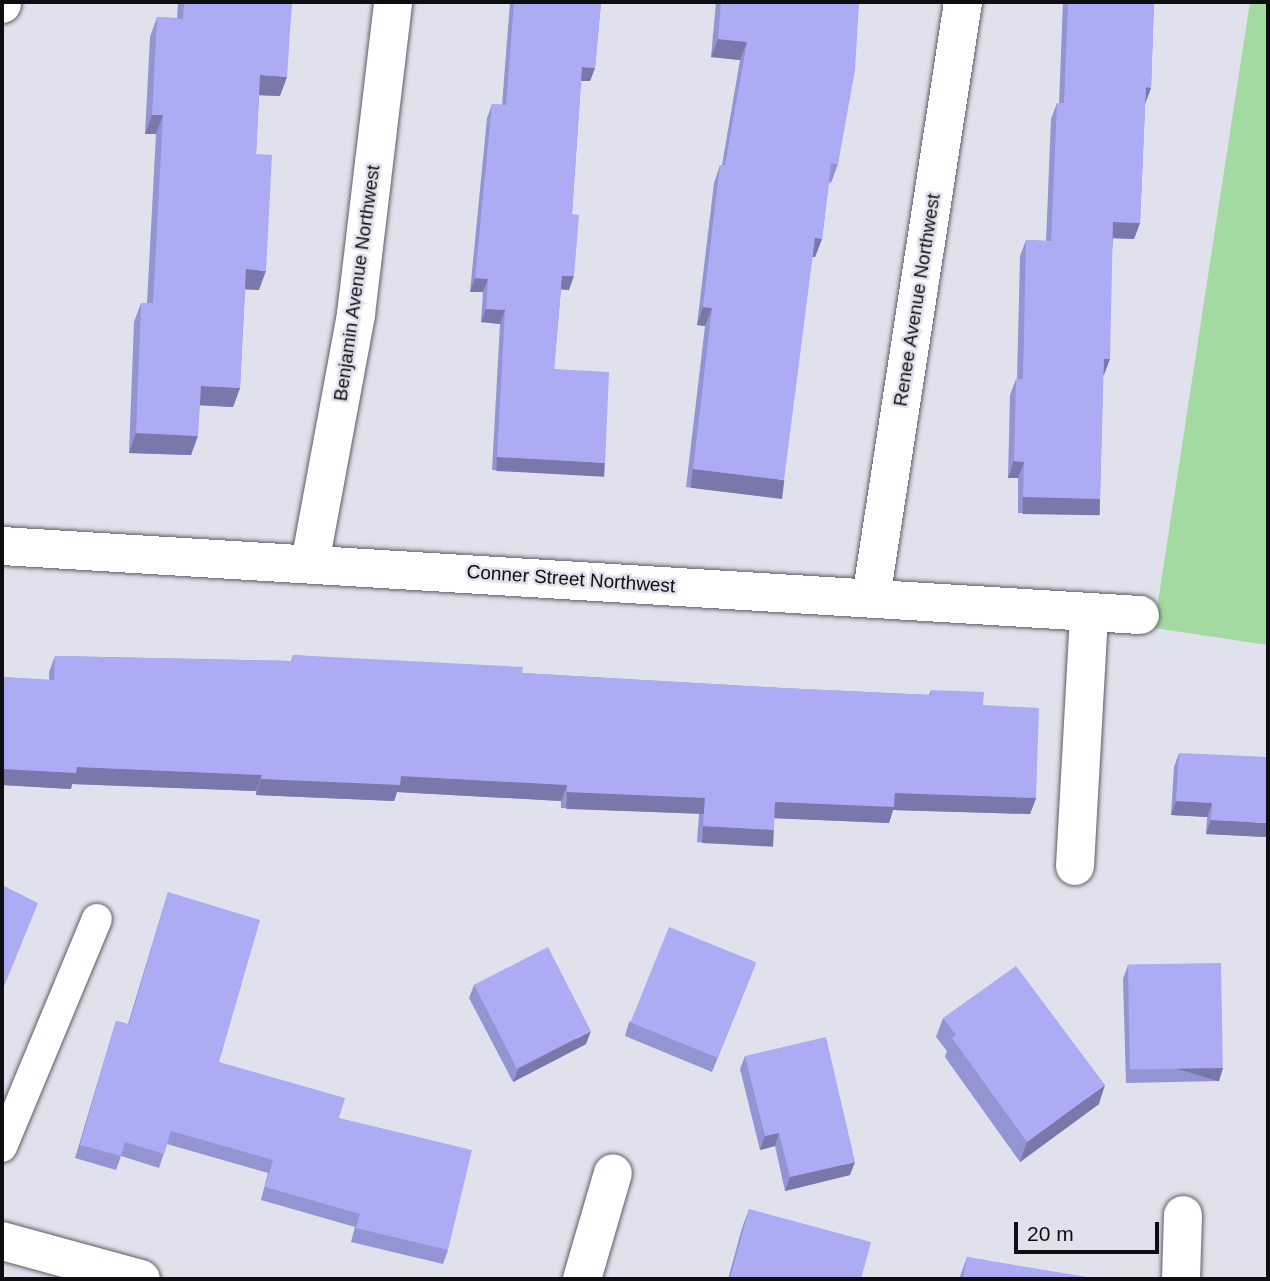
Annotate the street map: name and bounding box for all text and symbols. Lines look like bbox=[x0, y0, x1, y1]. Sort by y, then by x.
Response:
street label: Benjamin Avenue Northwest bbox=[329, 163, 385, 403]
street label: Renee Avenue Northwest bbox=[889, 191, 945, 409]
street label: Conner Street Northwest bbox=[466, 560, 676, 598]
scale bar bbox=[1018, 1208, 1163, 1252]
text: 20 m bbox=[1027, 1222, 1074, 1245]

